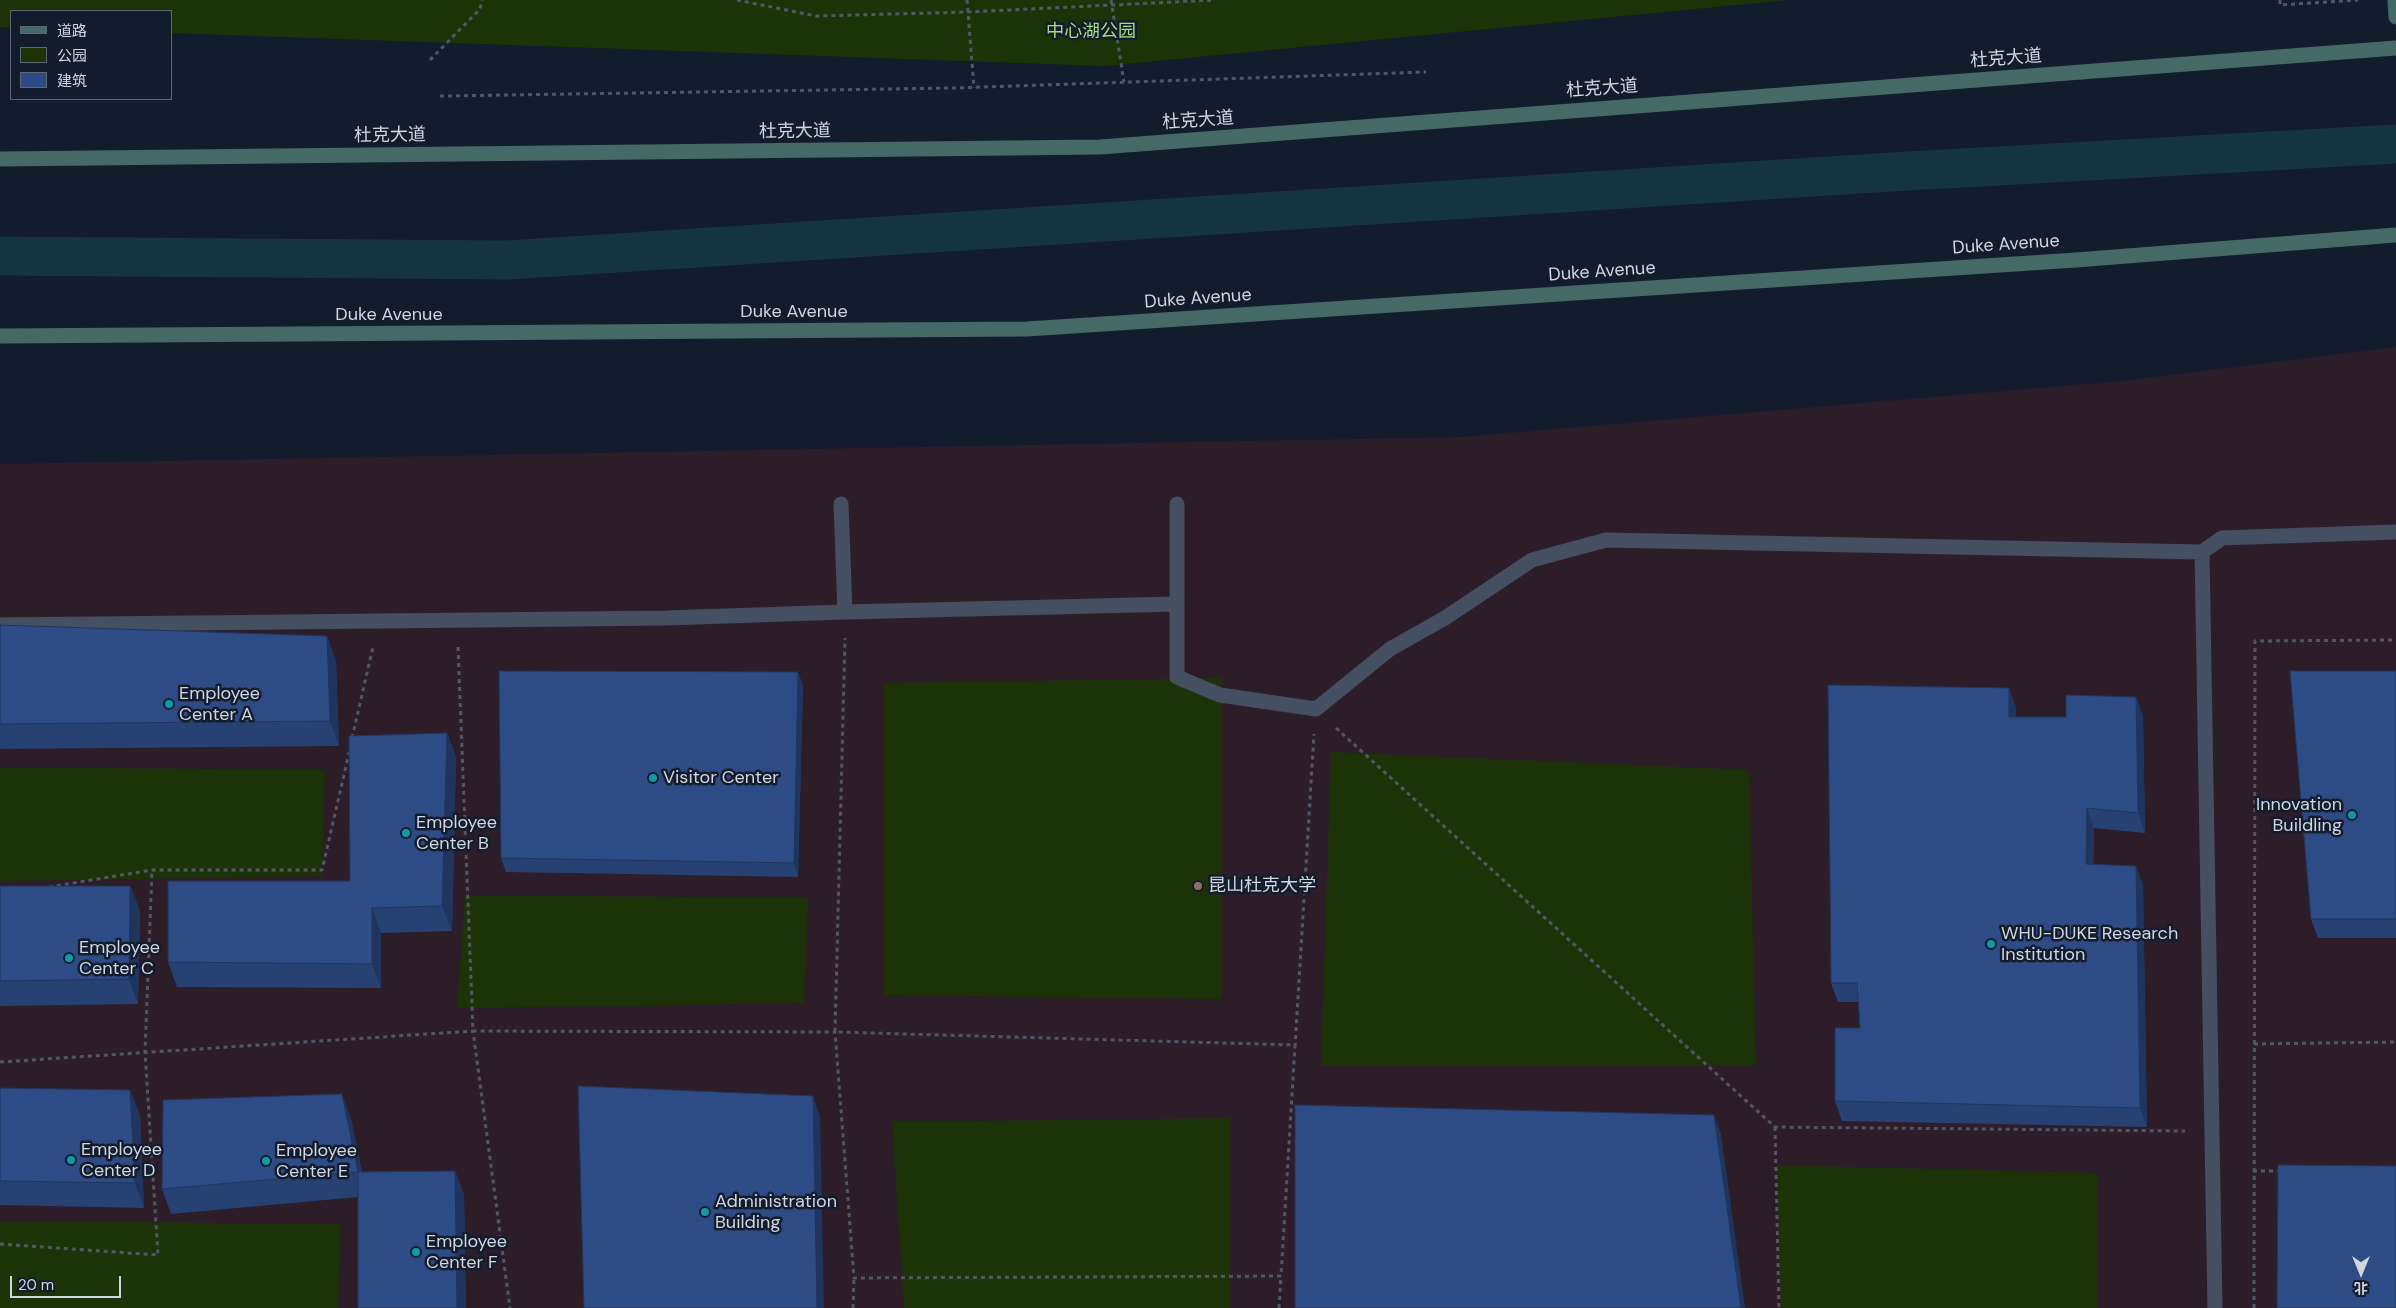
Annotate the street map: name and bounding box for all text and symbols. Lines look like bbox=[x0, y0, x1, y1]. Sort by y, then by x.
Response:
legend bbox=[10, 10, 172, 100]
text: 道路 bbox=[57, 21, 87, 41]
park label: 中心湖公园 bbox=[1046, 21, 1136, 43]
text: 公园 bbox=[57, 46, 87, 66]
street label: 杜克大道 bbox=[1969, 46, 2043, 72]
text: 建筑 bbox=[57, 71, 87, 91]
street label: 杜克大道 bbox=[1565, 76, 1639, 102]
street label: 杜克大道 bbox=[1161, 108, 1235, 134]
street label: 杜克大道 bbox=[759, 121, 831, 143]
street label: 杜克大道 bbox=[354, 125, 426, 147]
street label: Duke Avenue bbox=[1952, 230, 2060, 260]
street label: Duke Avenue bbox=[1548, 257, 1656, 287]
street label: Duke Avenue bbox=[1144, 284, 1252, 314]
street label: Duke Avenue bbox=[740, 301, 848, 323]
street label: Duke Avenue bbox=[335, 304, 443, 326]
place label: Employee Center A bbox=[179, 683, 260, 726]
marker: Employee Center A bbox=[163, 698, 175, 710]
place label: Visitor Center bbox=[663, 767, 779, 789]
marker: Visitor Center bbox=[647, 772, 659, 784]
place label: Innovation Buildling bbox=[2256, 794, 2342, 836]
marker: Innovation Buildling bbox=[2346, 809, 2358, 821]
place label: Employee Center B bbox=[416, 812, 497, 854]
marker: Employee Center B bbox=[400, 827, 412, 839]
place label: 昆山杜克大学 bbox=[1208, 875, 1316, 897]
marker: 昆山杜克大学 bbox=[1192, 880, 1204, 892]
place label: WHU-DUKE Research Institution bbox=[2001, 923, 2178, 966]
place label: Employee Center C bbox=[79, 937, 160, 980]
marker: WHU-DUKE Research Institution bbox=[1985, 938, 1997, 950]
marker: Employee Center C bbox=[63, 952, 75, 964]
place label: Employee Center D bbox=[81, 1139, 162, 1182]
place label: Employee Center E bbox=[276, 1140, 357, 1182]
marker: Employee Center D bbox=[65, 1154, 77, 1166]
marker: Employee Center E bbox=[260, 1155, 272, 1167]
place label: Administration Building bbox=[715, 1191, 837, 1234]
marker: Administration Building bbox=[699, 1206, 711, 1218]
place label: Employee Center F bbox=[426, 1231, 507, 1274]
marker: Employee Center F bbox=[410, 1246, 422, 1258]
north arrow bbox=[2336, 1248, 2386, 1298]
scale bar bbox=[12, 1266, 124, 1298]
text: 20 m bbox=[18, 1275, 54, 1295]
text: 北 bbox=[2354, 1279, 2368, 1297]

